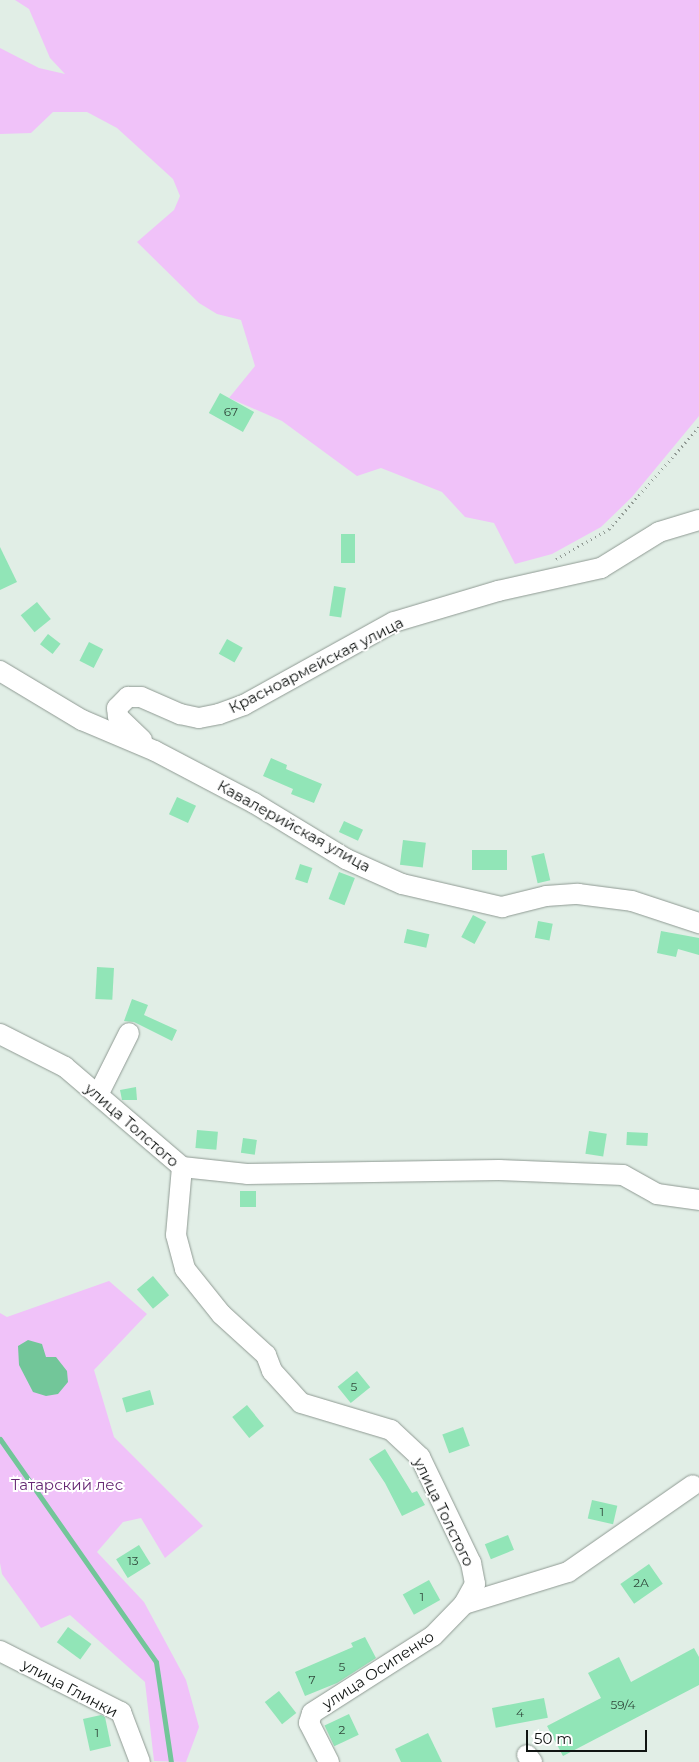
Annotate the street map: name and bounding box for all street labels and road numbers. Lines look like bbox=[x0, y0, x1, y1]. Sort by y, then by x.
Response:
street label: Красноармейская улица bbox=[226, 613, 406, 717]
street label: Кавалерийская улица bbox=[214, 776, 374, 876]
street label: улица Толстого bbox=[81, 1079, 183, 1171]
street label: улица Толстого bbox=[410, 1455, 478, 1569]
street label: улица Осипенко bbox=[319, 1627, 437, 1713]
street label: улица Глинки bbox=[19, 1655, 121, 1721]

